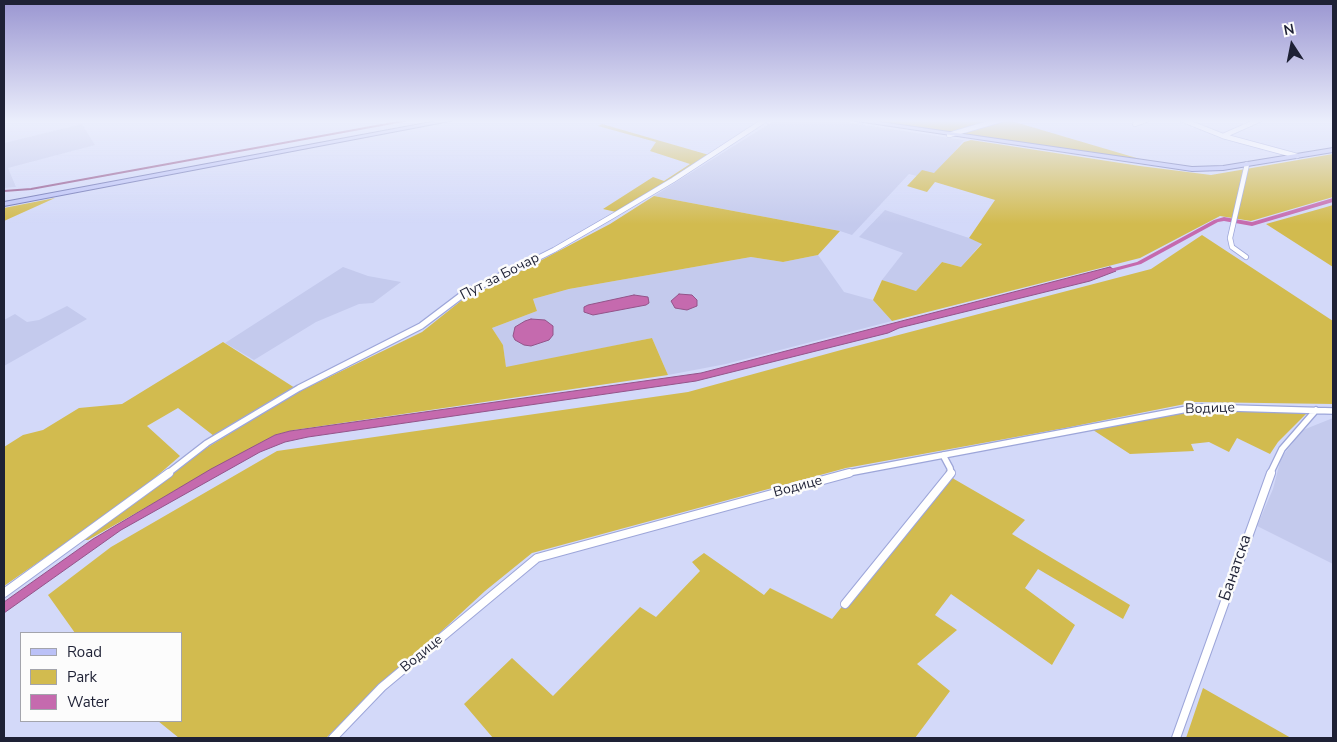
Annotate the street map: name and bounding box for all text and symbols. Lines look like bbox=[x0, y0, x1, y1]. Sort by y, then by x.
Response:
text: N bbox=[1282, 19, 1296, 40]
north arrow bbox=[1267, 20, 1317, 70]
street label: Пут за Бочар bbox=[458, 250, 542, 304]
street label: Водице bbox=[1185, 400, 1235, 418]
street label: Водице bbox=[772, 472, 824, 502]
street label: Банатска bbox=[1216, 532, 1256, 604]
legend bbox=[20, 632, 182, 722]
street label: Водице bbox=[398, 632, 446, 676]
text: Road bbox=[67, 642, 102, 662]
text: Park bbox=[67, 667, 97, 687]
text: Water bbox=[67, 692, 109, 712]

